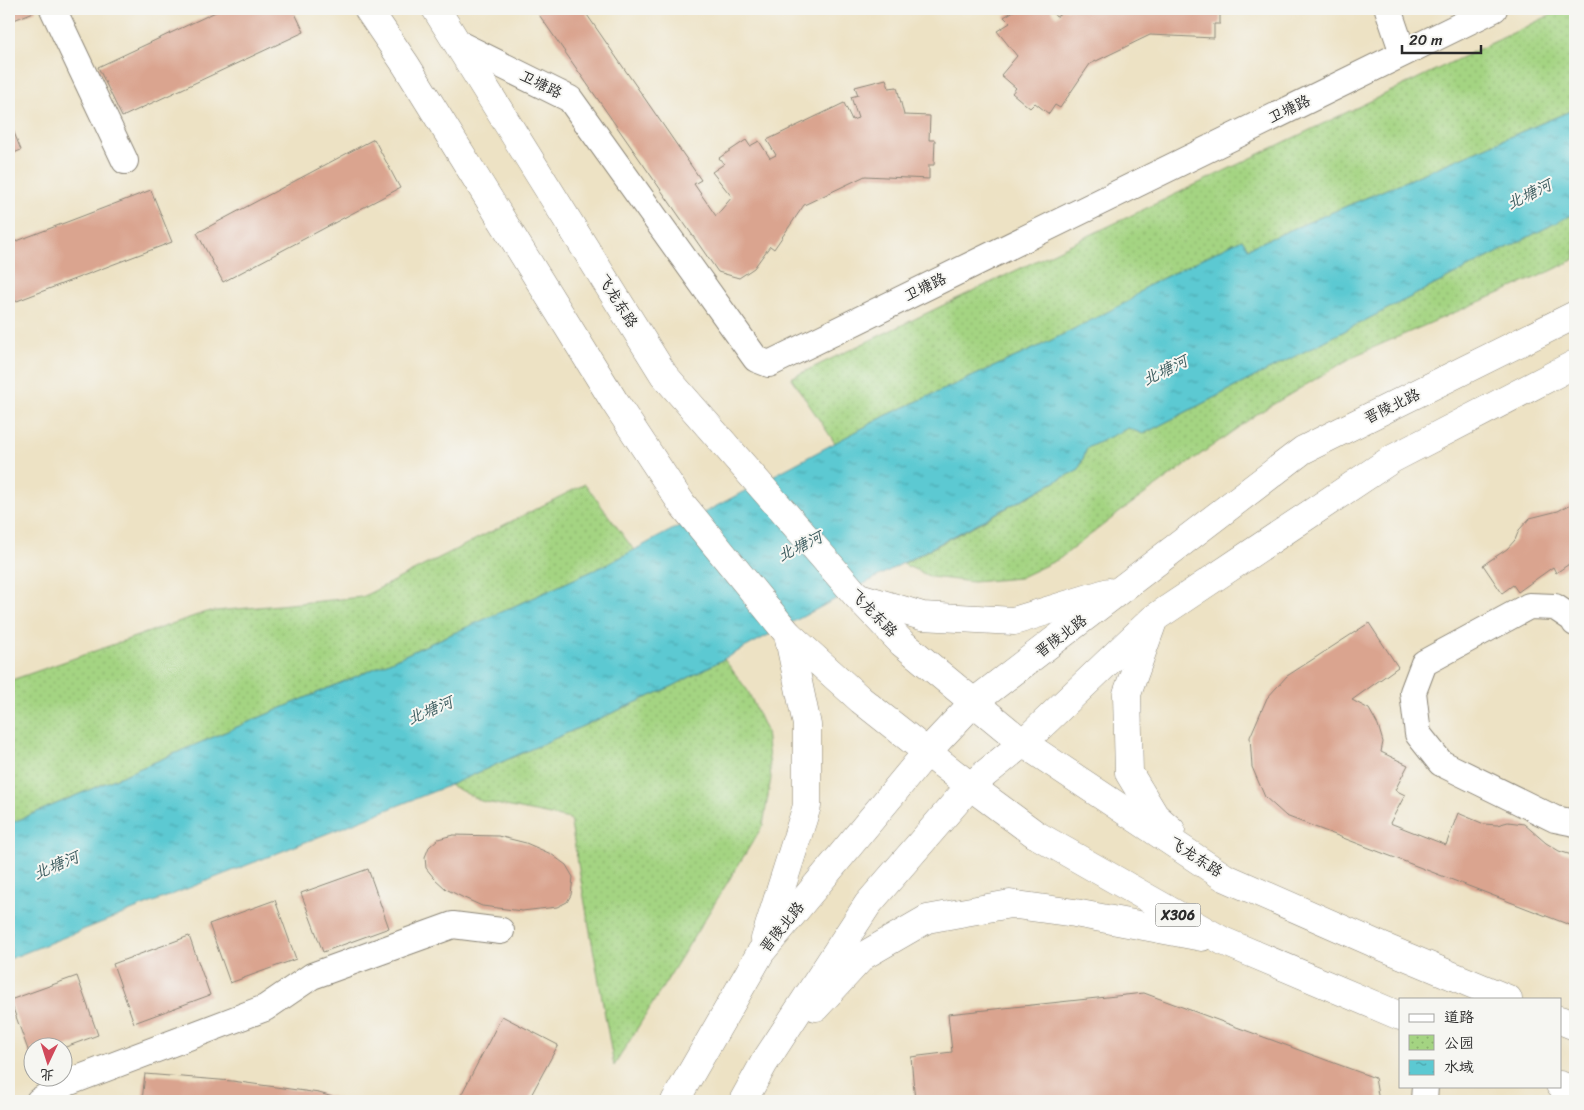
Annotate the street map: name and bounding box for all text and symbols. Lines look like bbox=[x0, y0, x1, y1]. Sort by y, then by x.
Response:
scale bar bbox=[1402, 22, 1480, 54]
text: 20 m bbox=[1409, 27, 1443, 53]
street label: 卫塘路 bbox=[515, 62, 567, 106]
street label: 卫塘路 bbox=[1263, 87, 1315, 131]
water label: 北塘河 bbox=[1501, 169, 1560, 218]
street label: 卫塘路 bbox=[899, 265, 951, 309]
street label: 飞龙东路 bbox=[591, 269, 645, 333]
water label: 北塘河 bbox=[1137, 345, 1196, 394]
street label: 晋陵北路 bbox=[1359, 381, 1425, 431]
water label: 北塘河 bbox=[772, 521, 831, 570]
street label: 飞龙东路 bbox=[844, 582, 904, 644]
street label: 晋陵北路 bbox=[1029, 608, 1093, 664]
water label: 北塘河 bbox=[402, 686, 461, 733]
street label: 飞龙东路 bbox=[1164, 830, 1228, 884]
water label: 北塘河 bbox=[28, 841, 87, 888]
street label: 晋陵北路 bbox=[753, 895, 811, 959]
road number: X306 bbox=[1156, 904, 1200, 926]
legend bbox=[1399, 998, 1562, 1088]
text: 道路 bbox=[1444, 1004, 1474, 1030]
text: 公园 bbox=[1444, 1030, 1474, 1056]
north arrow bbox=[22, 1038, 72, 1088]
text: 水域 bbox=[1444, 1054, 1474, 1080]
text: 北 bbox=[39, 1062, 55, 1087]

